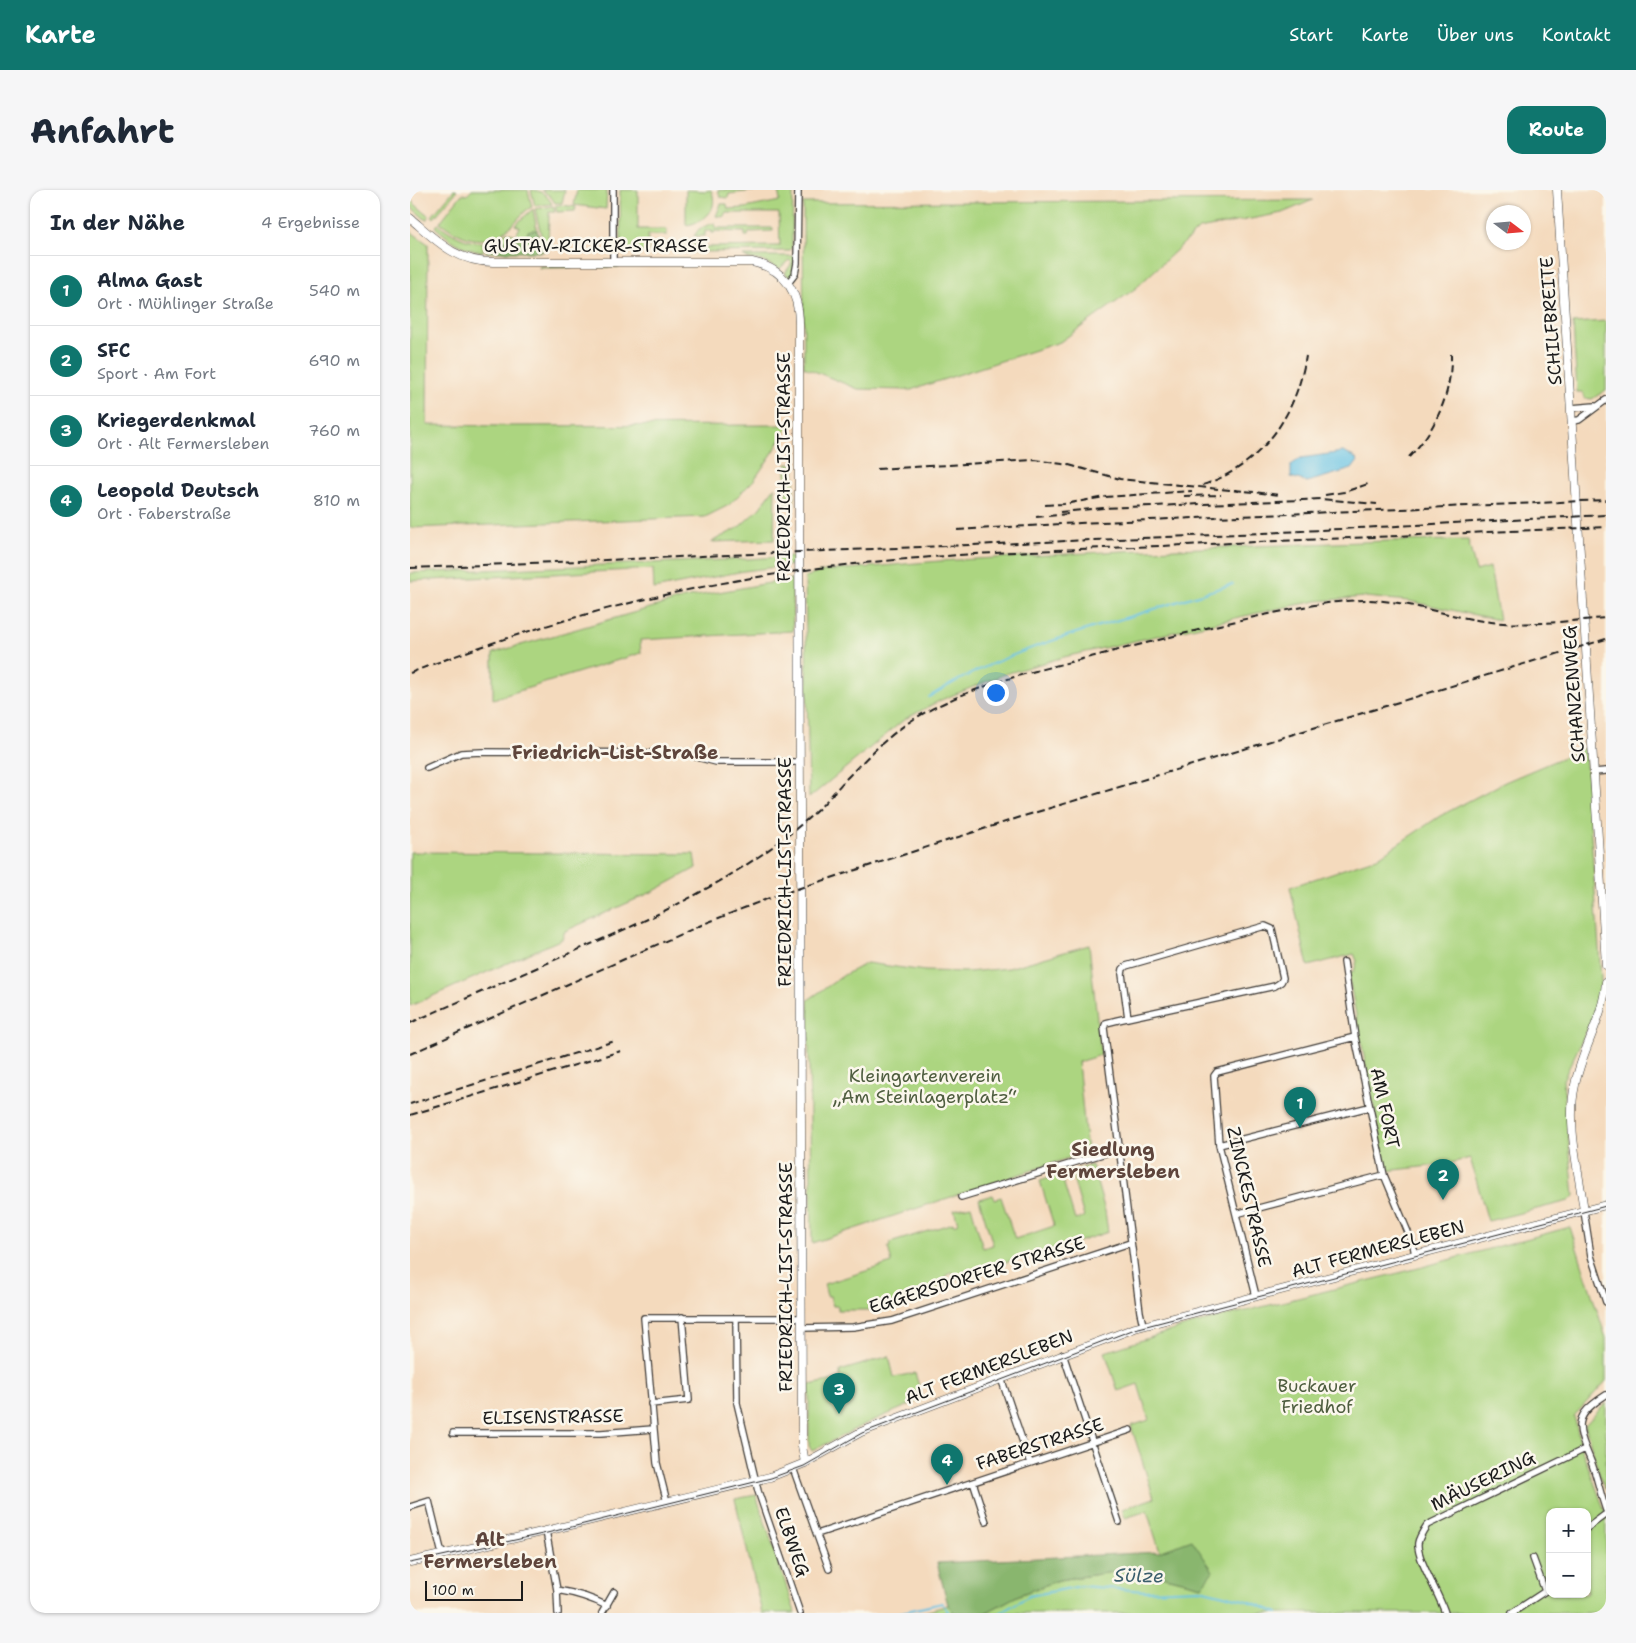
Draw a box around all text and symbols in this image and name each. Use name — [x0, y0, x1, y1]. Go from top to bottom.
text: Karte — [25, 19, 96, 51]
text: Start — [1289, 23, 1333, 47]
text: Karte — [1361, 23, 1409, 47]
text: Über uns — [1437, 23, 1514, 47]
text: Kontakt — [1542, 23, 1611, 47]
button: Route — [1507, 106, 1606, 154]
text: Anfahrt — [30, 107, 174, 154]
north arrow — [1486, 205, 1531, 250]
text: In der Nähe — [50, 209, 185, 237]
text: 4 Ergebnisse — [261, 212, 360, 233]
street label: GUSTAV-RICKER-STRASSE — [484, 234, 708, 258]
street label: SCHILFBREITE — [1535, 256, 1567, 386]
text: Alma Gast — [97, 268, 202, 293]
text: 1 — [62, 280, 70, 301]
text: 540 m — [309, 280, 360, 301]
text: Ort · Mühlinger Straße — [97, 293, 274, 314]
text: SFC — [97, 338, 130, 363]
text: 2 — [60, 350, 72, 371]
text: 690 m — [309, 350, 360, 371]
street label: FRIEDRICH-LIST-STRASSE — [772, 352, 796, 582]
text: Sport · Am Fort — [97, 363, 216, 384]
text: Kriegerdenkmal — [97, 408, 256, 433]
text: 3 — [60, 420, 72, 441]
text: 760 m — [308, 420, 360, 441]
text: Ort · Alt Fermersleben — [97, 433, 269, 454]
text: Leopold Deutsch — [97, 478, 259, 503]
text: 4 — [60, 490, 72, 511]
text: 810 m — [313, 490, 360, 511]
text: Ort · Faberstraße — [97, 503, 231, 524]
street label: SCHANZENWEG — [1557, 624, 1591, 763]
your location — [983, 680, 1009, 706]
district label: Friedrich-List-Straße — [512, 740, 718, 765]
street label: FRIEDRICH-LIST-STRASSE — [773, 757, 797, 987]
park label: Kleingartenverein „Am Steinlagerplatz“ — [832, 1064, 1017, 1109]
street label: AM FORT — [1365, 1065, 1405, 1151]
pin: 1 — [1284, 1087, 1316, 1128]
street label: ZINCKESTRASSE — [1221, 1124, 1277, 1270]
district label: Siedlung Fermersleben — [1046, 1137, 1180, 1184]
pin: 2 — [1427, 1159, 1459, 1200]
street label: FRIEDRICH-LIST-STRASSE — [774, 1162, 798, 1392]
street label: ALT FERMERSLEBEN — [1289, 1214, 1467, 1284]
street label: EGGERSDORFER STRASSE — [866, 1231, 1088, 1319]
street label: ALT FERMERSLEBEN — [902, 1324, 1076, 1410]
pin: 3 — [823, 1373, 855, 1414]
park label: Buckauer Friedhof — [1278, 1374, 1356, 1419]
street label: ELISENSTRASSE — [482, 1404, 624, 1430]
street label: FABERSTRASSE — [973, 1412, 1107, 1476]
pin: 4 — [931, 1444, 963, 1485]
street label: MÄUSERING — [1427, 1445, 1539, 1517]
street label: ELBWEG — [769, 1504, 815, 1581]
map controls — [1546, 1508, 1591, 1598]
button: + — [1546, 1508, 1591, 1553]
district label: Alt Fermersleben — [423, 1527, 557, 1574]
button: − — [1546, 1553, 1591, 1598]
water label: Sülze — [1114, 1563, 1164, 1588]
scale bar — [425, 1578, 522, 1601]
text: 100 m — [432, 1581, 474, 1599]

